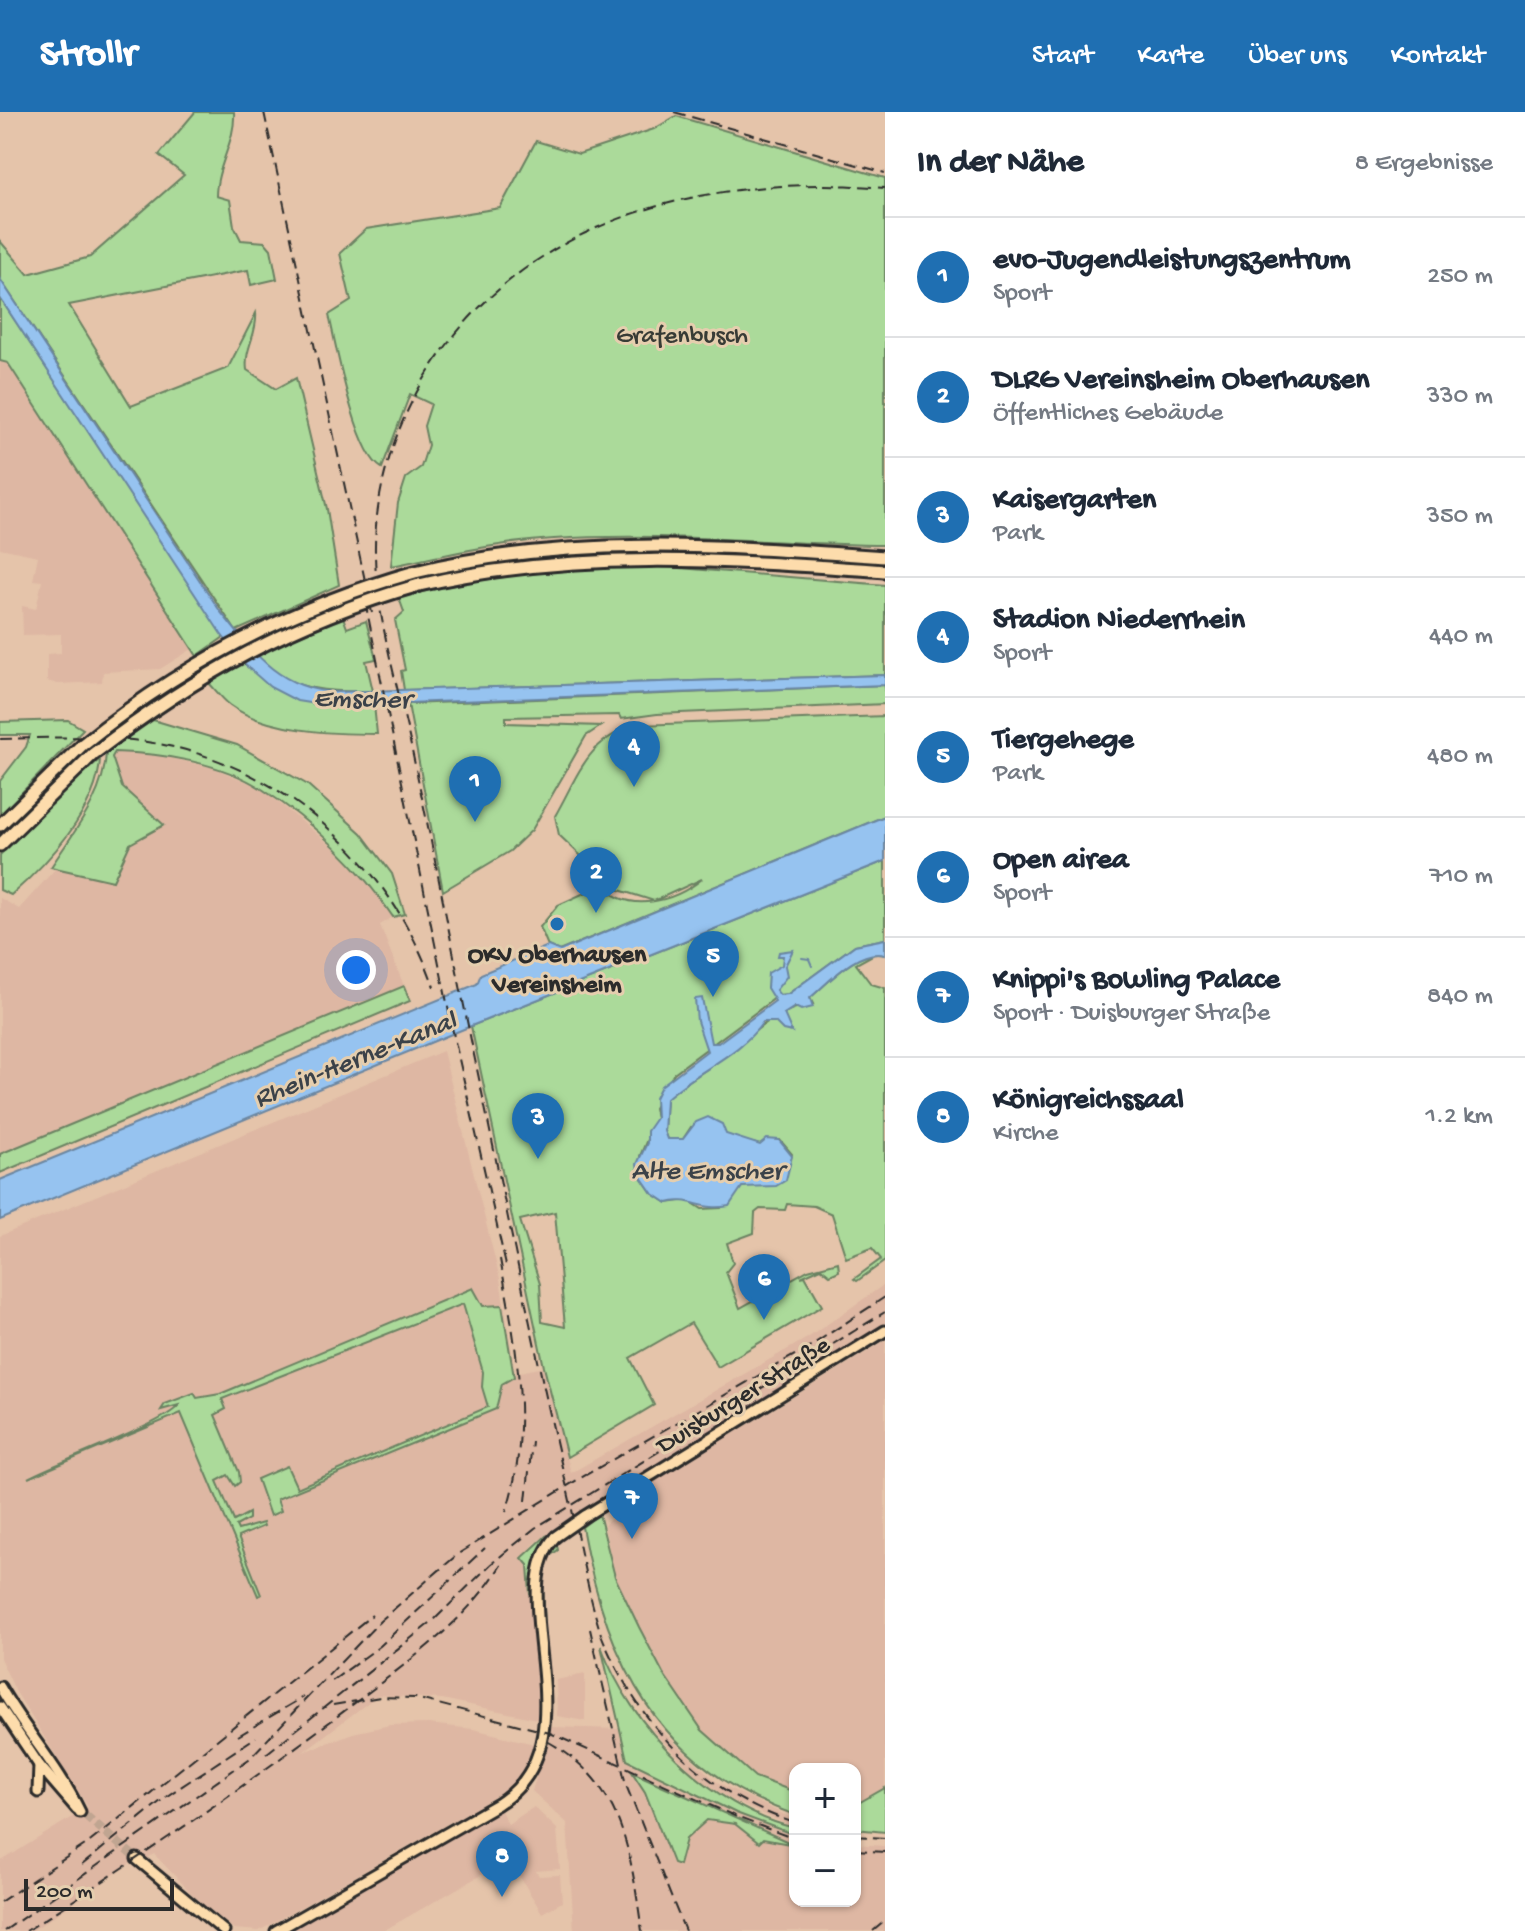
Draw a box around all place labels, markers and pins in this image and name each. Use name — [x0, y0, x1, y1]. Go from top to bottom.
pin: 4 — [608, 721, 660, 787]
pin: 1 — [449, 756, 501, 822]
pin: 2 — [570, 847, 622, 913]
marker: OKV Oberhausen Vereinsheim — [548, 915, 566, 933]
pin: 5 — [687, 931, 739, 997]
place label: OKV Oberhausen Vereinsheim — [468, 941, 647, 1002]
pin: 3 — [512, 1093, 564, 1159]
pin: 6 — [738, 1254, 790, 1320]
pin: 7 — [606, 1473, 658, 1539]
pin: 8 — [476, 1831, 528, 1897]

